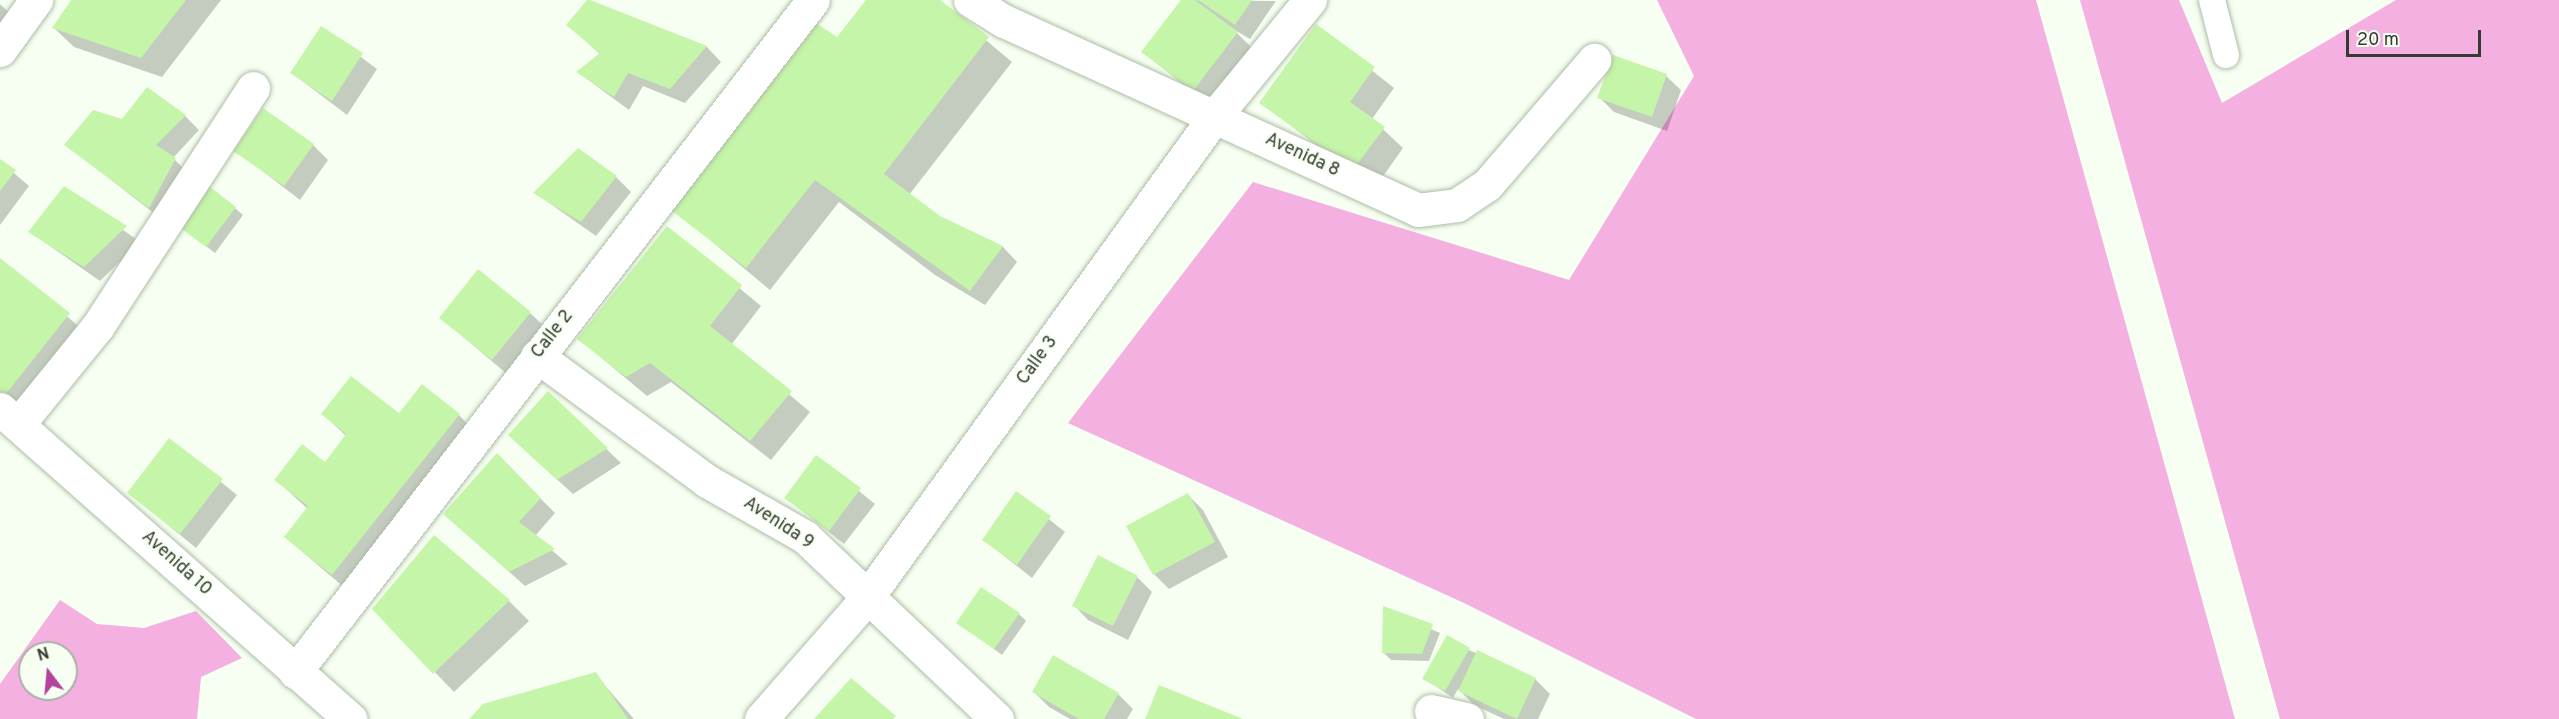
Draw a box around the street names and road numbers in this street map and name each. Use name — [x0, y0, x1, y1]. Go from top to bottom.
street label: Avenida 8 — [1261, 129, 1343, 183]
street label: Calle 2 — [527, 306, 579, 364]
street label: Calle 3 — [1013, 332, 1063, 390]
street label: Avenida 9 — [739, 493, 817, 555]
street label: Avenida 10 — [136, 527, 216, 601]

